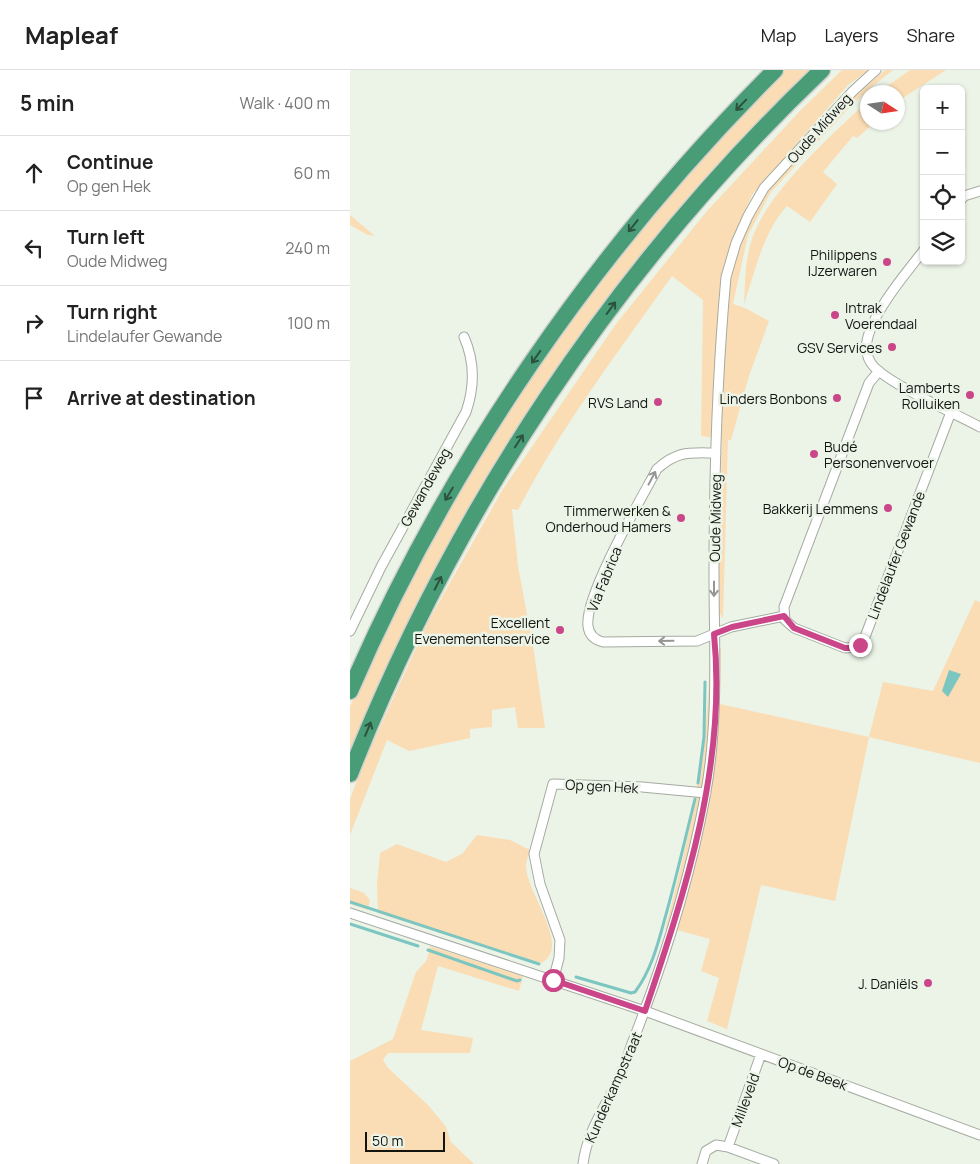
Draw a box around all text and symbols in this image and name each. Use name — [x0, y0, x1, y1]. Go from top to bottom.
text: Mapleaf — [25, 18, 118, 51]
text: Map — [761, 23, 796, 47]
text: Layers — [824, 23, 878, 47]
text: Share — [906, 23, 955, 47]
north arrow — [860, 85, 905, 130]
map controls — [920, 85, 965, 265]
button: + — [920, 85, 965, 130]
text: 5 min — [20, 89, 74, 117]
street label: Oude Midweg — [782, 89, 856, 167]
text: Walk · 400 m — [239, 92, 330, 114]
one-way arrow — [735, 98, 747, 111]
button: − — [920, 130, 965, 175]
text: Continue — [67, 149, 153, 175]
icon: ahead — [20, 159, 48, 187]
text: 60 m — [294, 162, 330, 184]
text: Op gen Hek — [67, 175, 151, 197]
button: locate — [920, 175, 965, 220]
one-way arrow — [627, 220, 639, 233]
button: layers — [920, 220, 965, 265]
text: Turn left — [67, 224, 145, 250]
icon: left — [20, 234, 48, 262]
text: 240 m — [285, 237, 330, 259]
place label: Philippens IJzerwaren — [808, 245, 877, 280]
text: Oude Midweg — [67, 250, 168, 272]
marker: Philippens IJzerwaren — [881, 256, 893, 268]
place label: Intrak Voerendaal — [845, 298, 917, 333]
text: Turn right — [67, 299, 157, 325]
one-way arrow — [606, 302, 617, 315]
icon: right — [20, 309, 48, 337]
marker: Intrak Voerendaal — [829, 309, 841, 321]
text: 100 m — [287, 312, 330, 334]
text: Lindelaufer Gewande — [67, 325, 222, 347]
place label: GSV Services — [797, 338, 882, 357]
marker: GSV Services — [886, 341, 898, 353]
one-way arrow — [531, 349, 541, 363]
place label: Lamberts Rolluiken — [899, 378, 960, 413]
icon: arrive — [20, 384, 48, 412]
text: Arrive at destination — [67, 385, 256, 411]
place label: Linders Bonbons — [720, 389, 827, 408]
marker: Lamberts Rolluiken — [964, 389, 976, 401]
marker: Linders Bonbons — [831, 392, 843, 404]
place label: RVS Land — [588, 393, 648, 412]
marker: RVS Land — [652, 396, 664, 408]
one-way arrow — [514, 435, 524, 449]
place label: Budé Personenvervoer — [824, 437, 934, 472]
street label: Gewandeweg — [396, 444, 454, 530]
marker: Budé Personenvervoer — [808, 448, 820, 460]
one-way arrow — [648, 471, 658, 486]
street label: Oude Midweg — [705, 474, 725, 562]
one-way arrow — [444, 486, 454, 500]
street label: Lindelaufer Gewande — [863, 488, 929, 622]
place label: Bakkerij Lemmens — [763, 499, 878, 518]
place label: Timmerwerken & Onderhoud Hamers — [546, 501, 671, 536]
marker: Bakkerij Lemmens — [882, 502, 894, 514]
marker: Timmerwerken & Onderhoud Hamers — [675, 512, 687, 524]
street label: Via Fabrica — [582, 544, 626, 614]
one-way arrow — [433, 575, 443, 590]
one-way arrow — [709, 580, 719, 597]
place label: Excellent Evenementenservice — [415, 613, 550, 648]
marker: Excellent Evenementenservice — [554, 624, 566, 636]
route end — [849, 634, 872, 657]
one-way arrow — [659, 636, 675, 646]
one-way arrow — [364, 722, 374, 737]
street label: Op gen Hek — [565, 775, 640, 797]
route start — [542, 969, 565, 992]
place label: J. Daniëls — [858, 974, 918, 993]
marker: J. Daniëls — [922, 977, 934, 989]
street label: Kunderkampstraat — [580, 1028, 646, 1146]
street label: Op de Beek — [776, 1052, 851, 1095]
street label: Milleveld — [726, 1070, 764, 1130]
scale bar — [365, 1129, 445, 1152]
text: 50 m — [372, 1131, 403, 1150]

